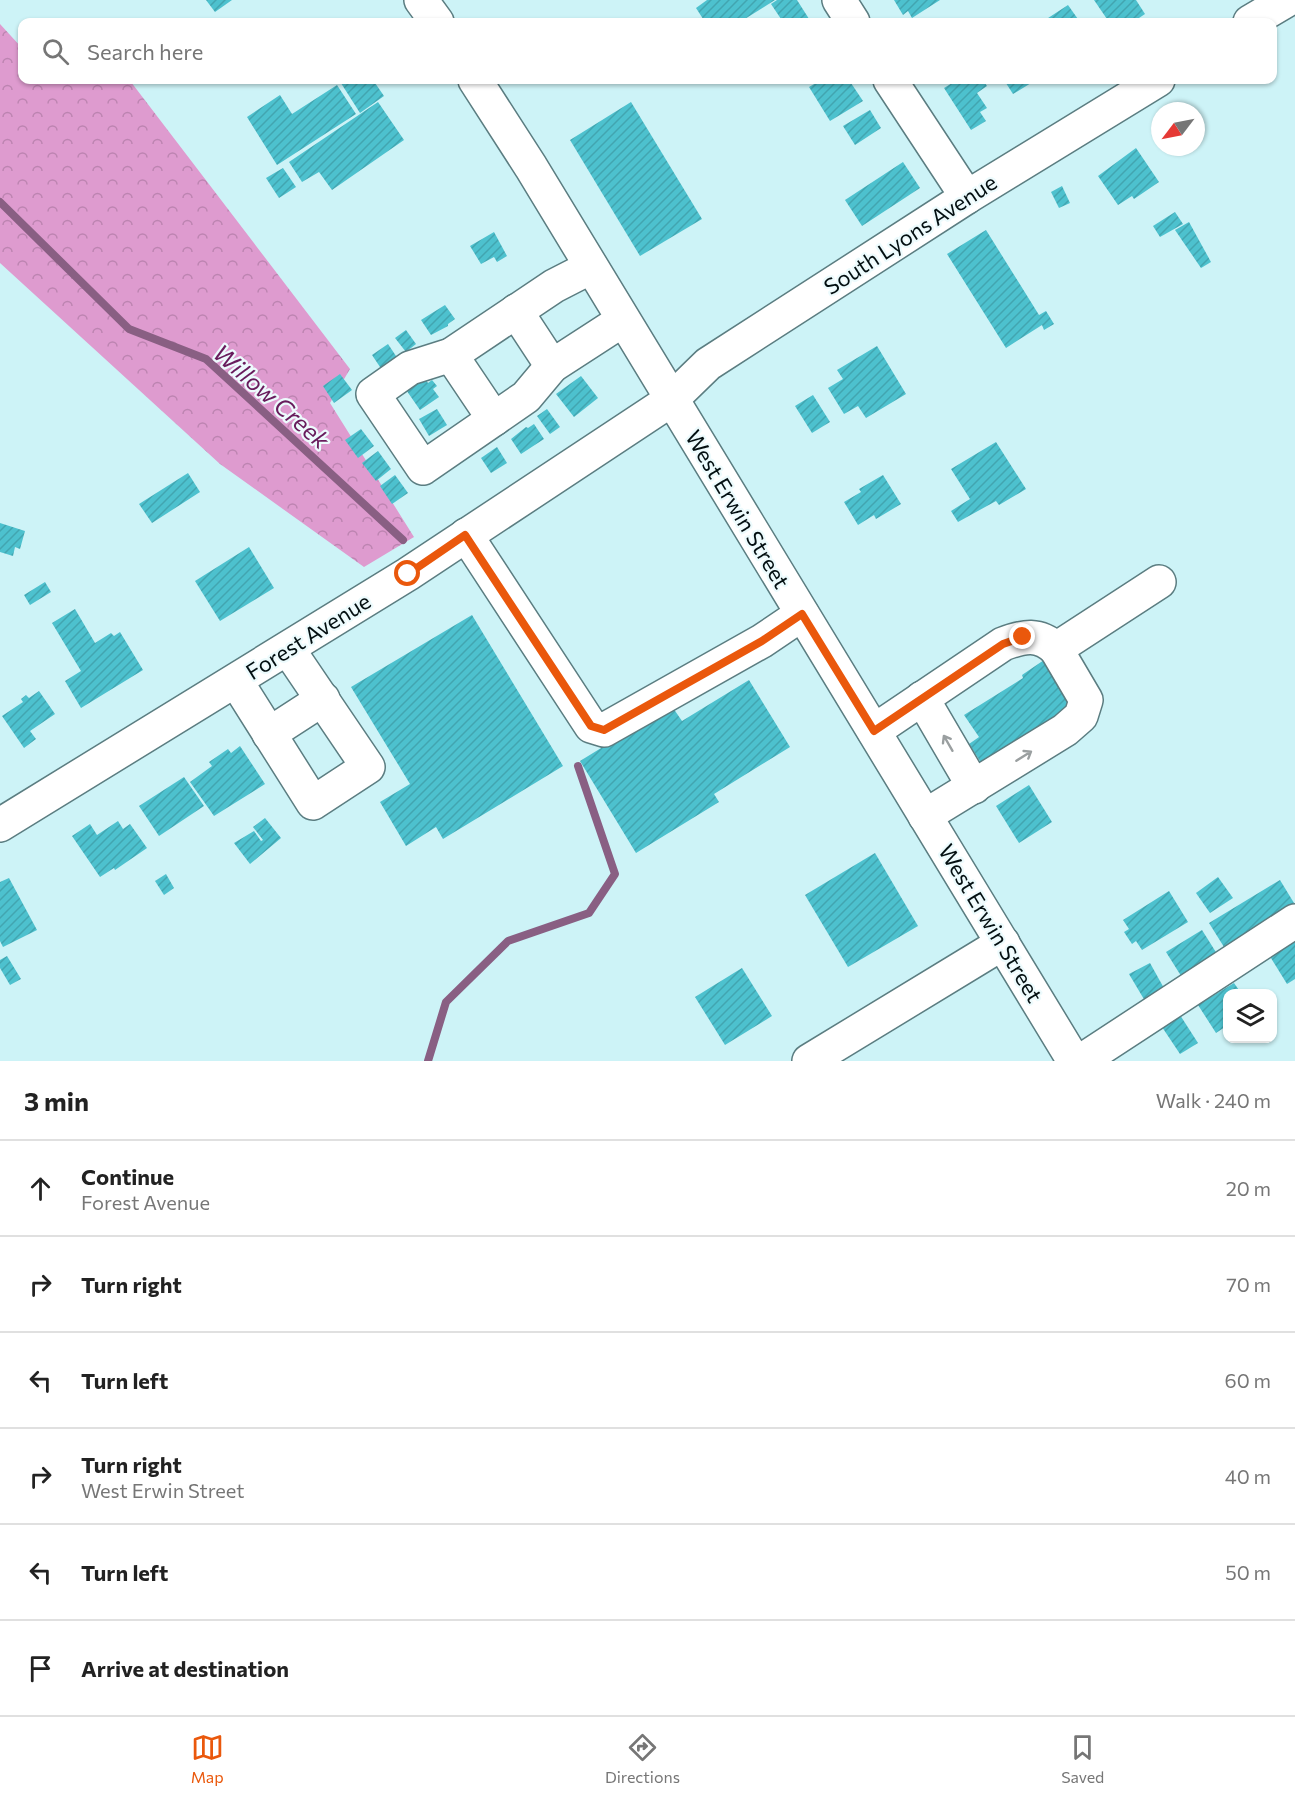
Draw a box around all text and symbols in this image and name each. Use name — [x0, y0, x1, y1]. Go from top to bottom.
search box — [18, 18, 1277, 84]
icon: search — [39, 35, 72, 68]
text: Search here — [87, 38, 203, 65]
north arrow — [1151, 102, 1205, 156]
street label: South Lyons Avenue — [819, 168, 1001, 300]
water label: Willow Creek — [208, 338, 337, 455]
street label: West Erwin Street — [680, 425, 796, 593]
route start — [394, 560, 420, 586]
street label: Forest Avenue — [241, 587, 375, 685]
route end — [1009, 623, 1035, 649]
one-way arrow — [942, 734, 953, 752]
one-way arrow — [1015, 750, 1032, 762]
street label: West Erwin Street — [933, 839, 1049, 1007]
map controls — [1223, 989, 1277, 1043]
button: layers — [1223, 989, 1277, 1043]
text: 3 min — [24, 1085, 89, 1116]
text: Walk · 240 m — [1156, 1088, 1271, 1112]
text: Continue — [81, 1163, 174, 1190]
icon: ahead — [24, 1172, 57, 1205]
text: 20 m — [1226, 1176, 1271, 1200]
text: Forest Avenue — [81, 1190, 210, 1214]
icon: right — [24, 1268, 57, 1301]
text: Turn right — [81, 1271, 182, 1298]
text: 70 m — [1226, 1272, 1271, 1296]
icon: left — [24, 1364, 57, 1397]
text: Turn left — [81, 1367, 168, 1394]
text: 60 m — [1225, 1368, 1271, 1392]
text: Turn right — [81, 1451, 182, 1478]
icon: right — [24, 1460, 57, 1493]
text: 40 m — [1225, 1464, 1271, 1488]
text: West Erwin Street — [81, 1478, 244, 1502]
icon: left — [24, 1556, 57, 1589]
text: Turn left — [81, 1559, 168, 1586]
text: 50 m — [1225, 1560, 1271, 1584]
icon: arrive — [24, 1652, 57, 1685]
text: Arrive at destination — [81, 1655, 289, 1682]
tab: Map — [191, 1731, 224, 1786]
tab: Directions — [605, 1731, 680, 1786]
tab: Saved — [1061, 1731, 1104, 1786]

